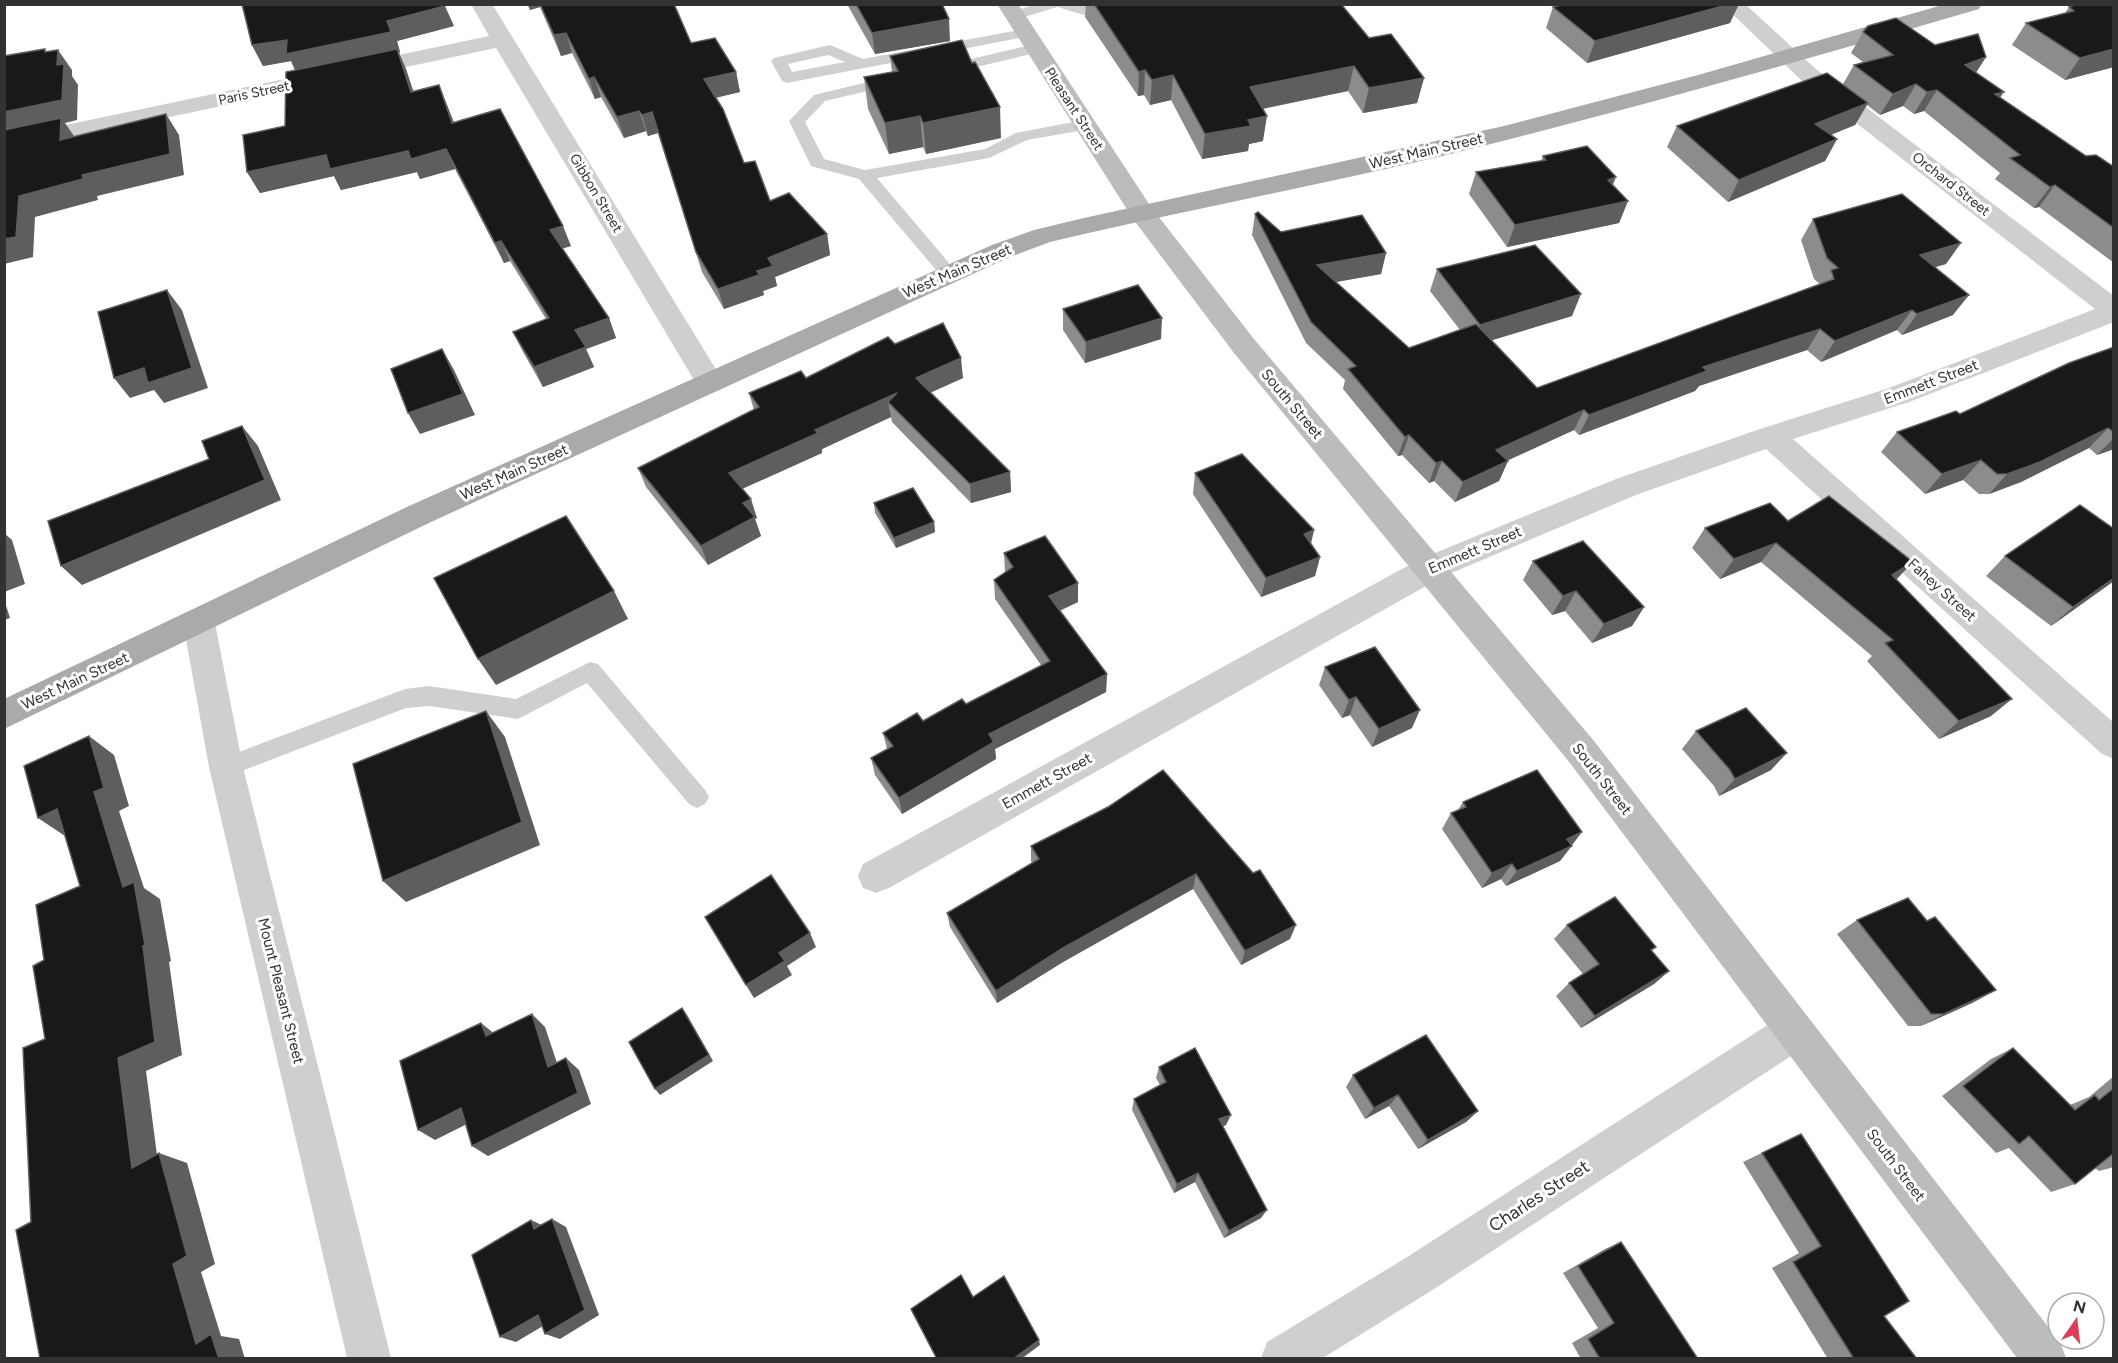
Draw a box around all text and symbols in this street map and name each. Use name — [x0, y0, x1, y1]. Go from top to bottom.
street label: Pleasant Street — [1041, 64, 1107, 154]
street label: Paris Street — [217, 77, 291, 109]
street label: West Main Street — [1367, 129, 1485, 173]
street label: Orchard Street — [1909, 148, 1993, 220]
street label: Gibbon Street — [566, 151, 626, 235]
street label: West Main Street — [900, 240, 1014, 302]
street label: Emmett Street — [1881, 356, 1981, 408]
street label: South Street — [1257, 365, 1327, 443]
street label: West Main Street — [457, 440, 571, 504]
street label: Emmett Street — [1426, 522, 1525, 578]
street label: Fahey Street — [1904, 555, 1980, 626]
street label: West Main Street — [19, 648, 132, 714]
street label: South Street — [1568, 740, 1636, 819]
street label: Emmett Street — [999, 749, 1095, 813]
street label: Mount Pleasant Street — [254, 916, 308, 1066]
street label: South Street — [1863, 1125, 1929, 1205]
street label: Charles Street — [1485, 1155, 1594, 1237]
north arrow — [2046, 1291, 2106, 1351]
text: N — [2071, 1296, 2088, 1318]

